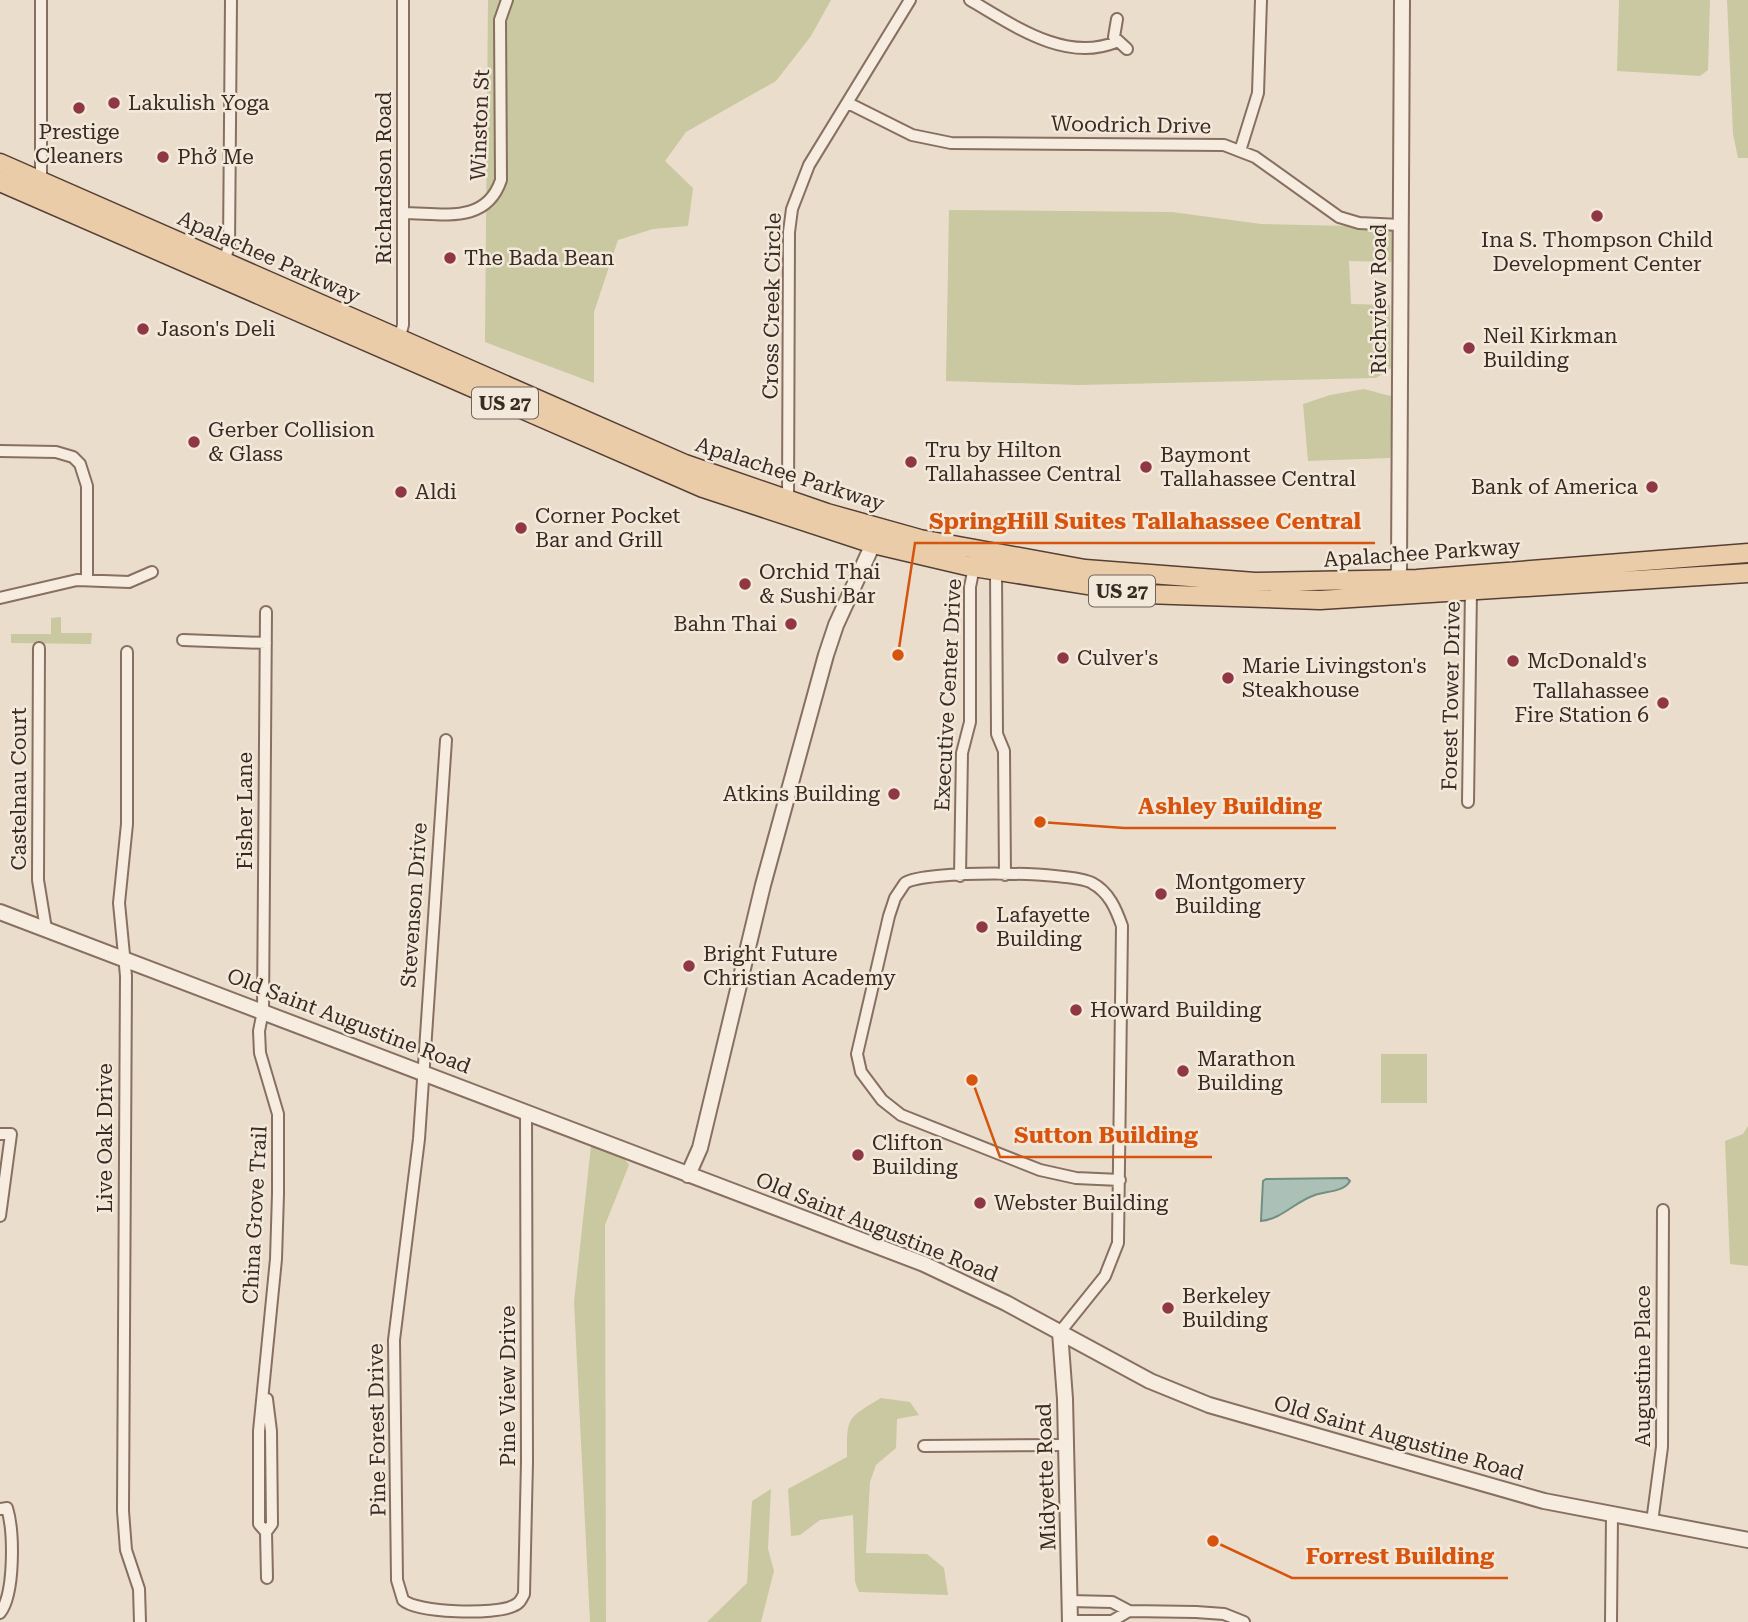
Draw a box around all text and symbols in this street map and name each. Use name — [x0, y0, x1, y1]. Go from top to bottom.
street label: Winston St — [466, 69, 494, 181]
place label: Lakulish Yoga — [128, 91, 270, 115]
street label: Richardson Road — [372, 91, 396, 265]
marker: Lakulish Yoga — [106, 95, 122, 111]
marker: Prestige Cleaners — [71, 100, 87, 116]
street label: Woodrich Drive — [1051, 112, 1211, 138]
place label: Prestige Cleaners — [35, 120, 123, 168]
place label: Phở Me — [177, 145, 254, 169]
marker: Phở Me — [155, 149, 171, 165]
street label: Apalachee Parkway — [174, 206, 365, 308]
marker: Ina S. Thompson Child Development Center — [1589, 208, 1605, 224]
street label: Cross Creek Circle — [758, 212, 786, 400]
street label: Richview Road — [1367, 223, 1391, 374]
place label: Ina S. Thompson Child Development Center — [1481, 228, 1713, 276]
place label: The Bada Bean — [464, 246, 615, 270]
marker: The Bada Bean — [442, 250, 458, 266]
place label: Jason's Deli — [157, 317, 276, 341]
marker: Jason's Deli — [135, 321, 151, 337]
place label: Neil Kirkman Building — [1483, 324, 1618, 372]
marker: Neil Kirkman Building — [1461, 340, 1477, 356]
road number: US 27 — [472, 388, 538, 418]
place label: Gerber Collision & Glass — [208, 418, 375, 466]
street label: Apalachee Parkway — [692, 432, 888, 516]
marker: Gerber Collision & Glass — [186, 434, 202, 450]
place label: Tru by Hilton Tallahassee Central — [925, 438, 1121, 486]
place label: Baymont Tallahassee Central — [1160, 443, 1356, 491]
marker: Tru by Hilton Tallahassee Central — [903, 454, 919, 470]
marker: Baymont Tallahassee Central — [1138, 459, 1154, 475]
place label: Bank of America — [1471, 475, 1639, 499]
marker: Bank of America — [1644, 479, 1660, 495]
place label: Aldi — [415, 480, 457, 504]
marker: Aldi — [393, 484, 409, 500]
callout: SpringHill Suites Tallahassee Central — [915, 499, 1375, 543]
place label: Corner Pocket Bar and Grill — [535, 504, 681, 552]
text: SpringHill Suites Tallahassee Central — [929, 508, 1362, 535]
marker: Corner Pocket Bar and Grill — [513, 520, 529, 536]
street label: Apalachee Parkway — [1323, 534, 1522, 572]
place label: Orchid Thai & Sushi Bar — [759, 560, 881, 608]
marker: Orchid Thai & Sushi Bar — [737, 576, 753, 592]
road number: US 27 — [1089, 576, 1155, 606]
street label: Executive Center Drive — [930, 578, 966, 812]
street label: Forest Tower Drive — [1437, 601, 1465, 791]
place label: Bahn Thai — [674, 612, 777, 636]
marker: Bahn Thai — [783, 616, 799, 632]
place label: Culver's — [1077, 646, 1158, 670]
place label: McDonald's — [1527, 649, 1647, 673]
marker: Culver's — [1055, 650, 1071, 666]
marker: McDonald's — [1505, 653, 1521, 669]
place label: Marie Livingston's Steakhouse — [1242, 654, 1427, 702]
marker: Marie Livingston's Steakhouse — [1220, 670, 1236, 686]
place label: Tallahassee Fire Station 6 — [1515, 679, 1649, 727]
marker: Tallahassee Fire Station 6 — [1655, 695, 1671, 711]
street label: Castelnau Court — [7, 707, 31, 871]
street label: Fisher Lane — [233, 752, 257, 870]
place label: Atkins Building — [723, 782, 880, 806]
callout: Ashley Building — [1124, 784, 1336, 828]
marker: Atkins Building — [886, 786, 902, 802]
text: Ashley Building — [1138, 793, 1323, 820]
street label: Stevenson Drive — [396, 822, 432, 988]
place label: Montgomery Building — [1175, 870, 1306, 918]
marker: Montgomery Building — [1153, 886, 1169, 902]
place label: Lafayette Building — [996, 903, 1090, 951]
marker: Lafayette Building — [974, 919, 990, 935]
place label: Bright Future Christian Academy — [703, 942, 896, 990]
marker: Bright Future Christian Academy — [681, 958, 697, 974]
street label: Old Saint Augustine Road — [224, 963, 475, 1079]
place label: Howard Building — [1090, 998, 1261, 1022]
marker: Howard Building — [1068, 1002, 1084, 1018]
place label: Marathon Building — [1197, 1047, 1296, 1095]
street label: Live Oak Drive — [93, 1063, 117, 1213]
marker: Marathon Building — [1175, 1063, 1191, 1079]
callout: Sutton Building — [1000, 1113, 1212, 1157]
text: Sutton Building — [1014, 1122, 1199, 1149]
street label: China Grove Trail — [238, 1125, 272, 1305]
place label: Clifton Building — [872, 1131, 958, 1179]
marker: Clifton Building — [850, 1147, 866, 1163]
street label: Old Saint Augustine Road — [752, 1167, 1002, 1287]
place label: Webster Building — [994, 1191, 1168, 1215]
marker: Webster Building — [972, 1195, 988, 1211]
place label: Berkeley Building — [1182, 1284, 1271, 1332]
street label: Augustine Place — [1631, 1285, 1655, 1447]
marker: Berkeley Building — [1160, 1300, 1176, 1316]
street label: Pine View Drive — [496, 1306, 520, 1466]
street label: Pine Forest Drive — [363, 1343, 391, 1517]
street label: Old Saint Augustine Road — [1271, 1391, 1527, 1485]
street label: Midyette Road — [1031, 1402, 1061, 1551]
callout: Forrest Building — [1292, 1534, 1508, 1578]
text: Forrest Building — [1306, 1543, 1495, 1570]

